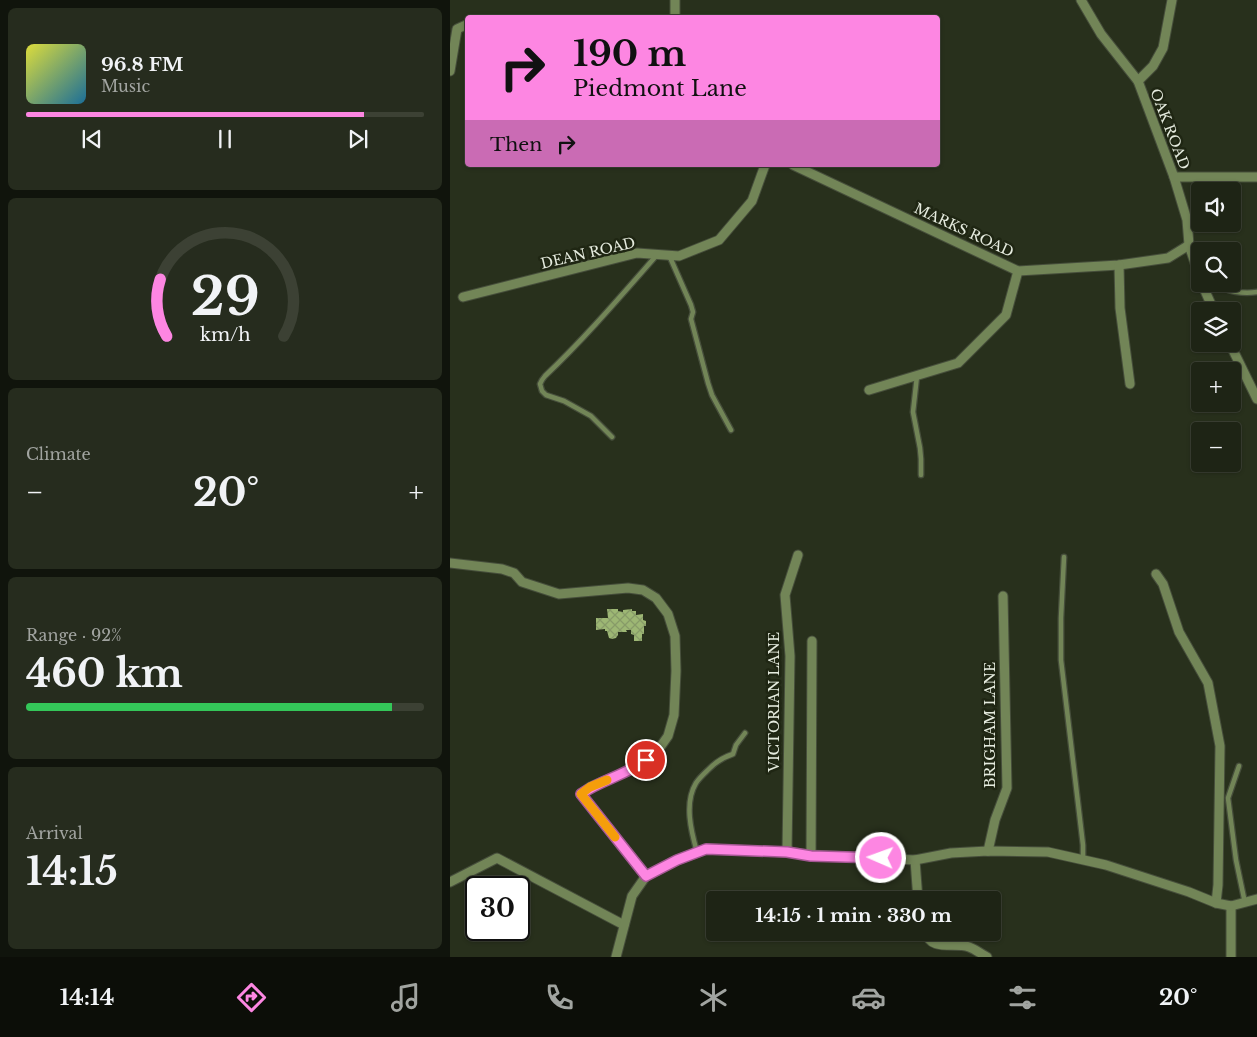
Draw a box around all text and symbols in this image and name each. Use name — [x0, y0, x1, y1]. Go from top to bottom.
text: 190 m — [573, 32, 686, 75]
icon: right — [490, 35, 555, 100]
text: 96.8 FM — [101, 53, 184, 76]
text: Piedmont Lane — [573, 75, 747, 102]
text: Music — [101, 76, 150, 96]
street label: OAK ROAD — [1146, 86, 1194, 172]
icon: previous — [78, 125, 106, 153]
icon: pause — [211, 125, 239, 153]
icon: next — [344, 125, 372, 153]
icon: right — [552, 130, 580, 158]
text: Then — [490, 133, 542, 156]
map controls — [1191, 182, 1241, 472]
button: sound — [1191, 182, 1241, 232]
street label: MARKS ROAD — [911, 199, 1017, 261]
street label: DEAN ROAD — [539, 233, 637, 273]
button: search — [1191, 242, 1241, 292]
text: 29 — [191, 265, 259, 329]
button: layers — [1191, 302, 1241, 352]
text: km/h — [200, 324, 250, 346]
button: + — [1191, 362, 1241, 412]
button: − — [1191, 422, 1241, 472]
text: Climate — [26, 444, 91, 464]
text: 20° — [193, 469, 259, 516]
text: − — [26, 475, 44, 510]
text: + — [409, 475, 424, 510]
text: Range · 92% — [26, 625, 122, 645]
street label: VICTORIAN LANE — [765, 632, 783, 773]
text: 460 km — [26, 650, 183, 697]
street label: BRIGHAM LANE — [981, 662, 999, 788]
pin — [625, 739, 667, 781]
icon: arrive — [632, 746, 660, 774]
text: Arrival — [26, 823, 83, 843]
position arrow — [854, 831, 906, 883]
text: 14:15 — [26, 848, 118, 895]
speed limit sign: 30 — [465, 876, 530, 941]
text: 14:15 · 1 min · 330 m — [755, 904, 952, 927]
icon: directions — [234, 980, 269, 1015]
icon: music — [388, 980, 423, 1015]
icon: phone — [542, 980, 577, 1015]
icon: climate — [696, 980, 731, 1015]
icon: car — [851, 980, 886, 1015]
icon: filters — [1005, 980, 1040, 1015]
text: 14:14 — [60, 984, 114, 1011]
text: 20° — [1159, 984, 1197, 1011]

